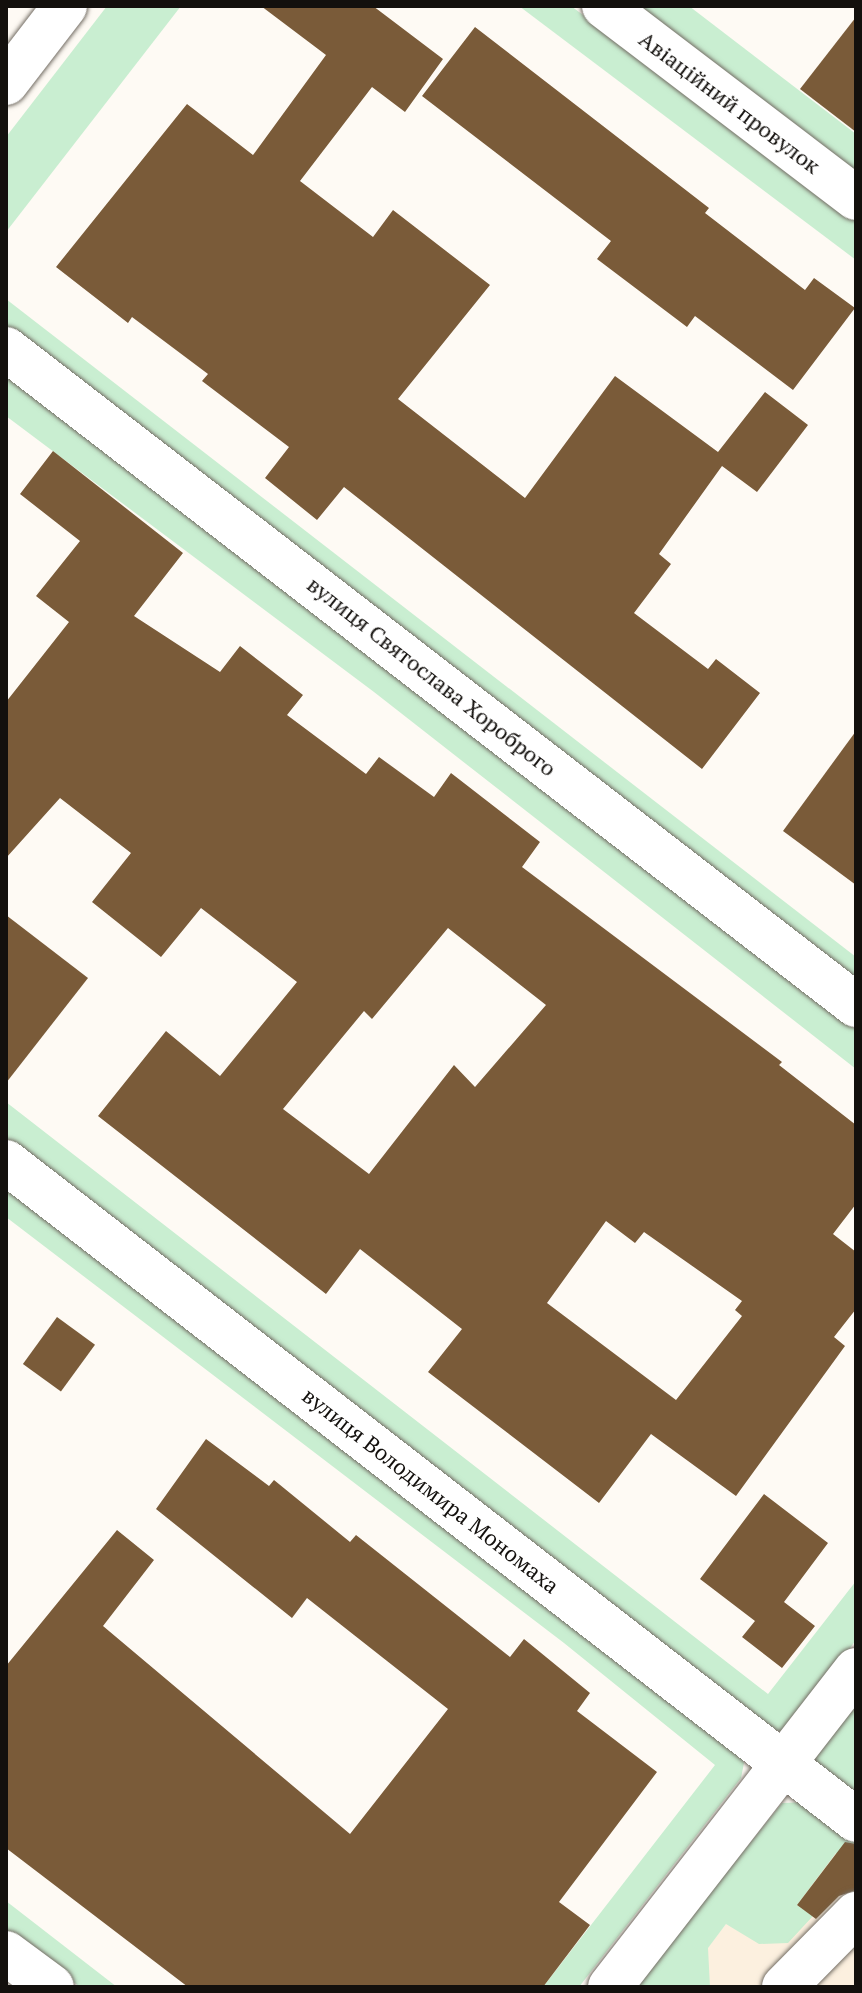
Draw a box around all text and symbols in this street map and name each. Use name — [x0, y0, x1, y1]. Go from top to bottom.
street label: Авіаційний провулок — [634, 25, 826, 179]
street label: вулиця Святослава Хороброго — [302, 571, 562, 781]
street label: вулиця Володимира Мономаха — [298, 1382, 564, 1598]

